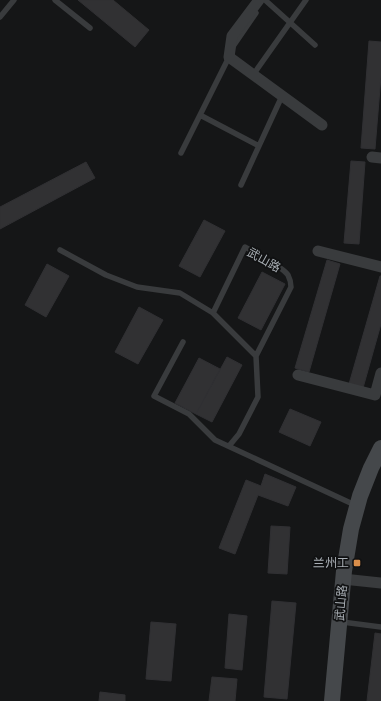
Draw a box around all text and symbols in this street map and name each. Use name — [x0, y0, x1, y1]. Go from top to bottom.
street label: 武山路 — [245, 245, 283, 275]
place label: 兰州工 — [313, 556, 349, 570]
marker: 兰州工 — [352, 558, 362, 568]
street label: 武山路 — [332, 584, 350, 622]

